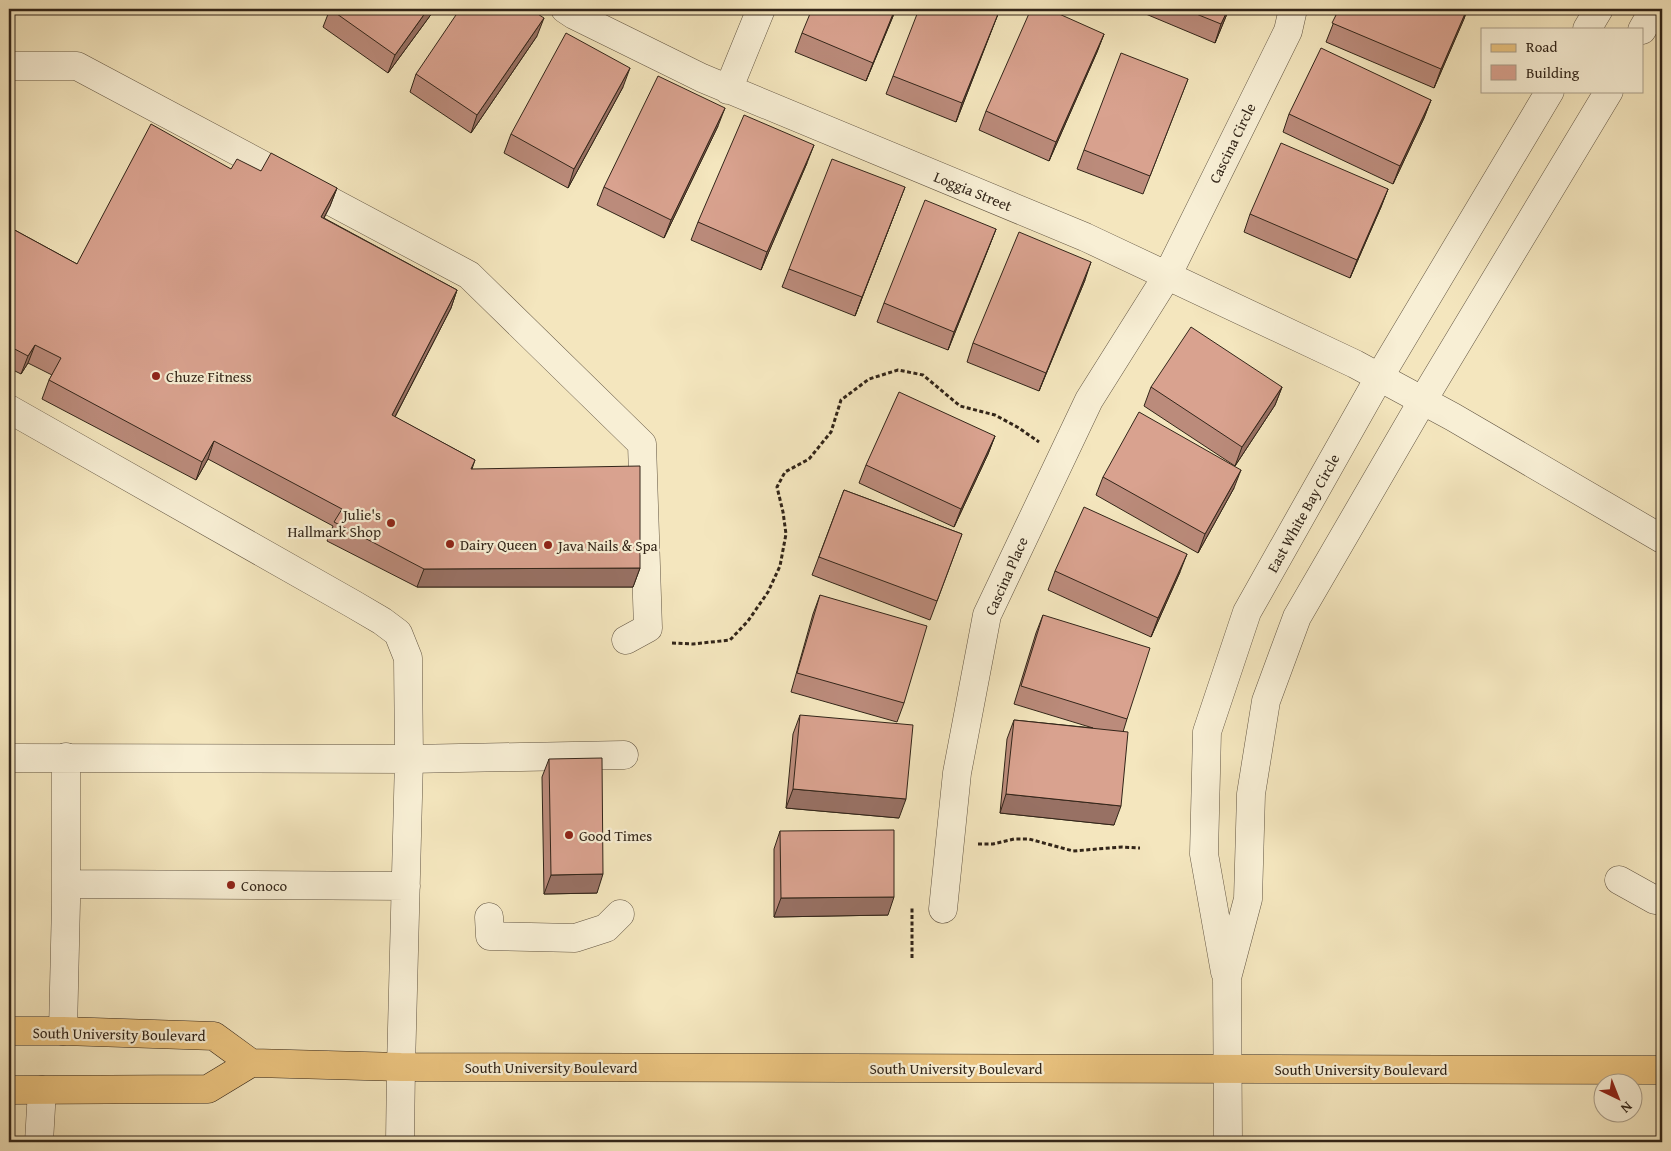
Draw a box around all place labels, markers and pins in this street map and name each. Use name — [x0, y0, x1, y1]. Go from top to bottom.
place label: Chuze Fitness — [166, 366, 252, 387]
marker: Chuze Fitness — [150, 370, 162, 382]
place label: Julie's Hallmark Shop — [288, 504, 381, 542]
marker: Julie's Hallmark Shop — [385, 517, 397, 529]
place label: Dairy Queen — [460, 534, 538, 555]
place label: Java Nails & Spa — [556, 535, 658, 556]
marker: Dairy Queen — [444, 538, 456, 550]
marker: Java Nails & Spa — [542, 539, 554, 551]
place label: Good Times — [579, 825, 652, 846]
marker: Good Times — [563, 829, 575, 841]
place label: Conoco — [241, 875, 288, 896]
marker: Conoco — [225, 879, 237, 891]

